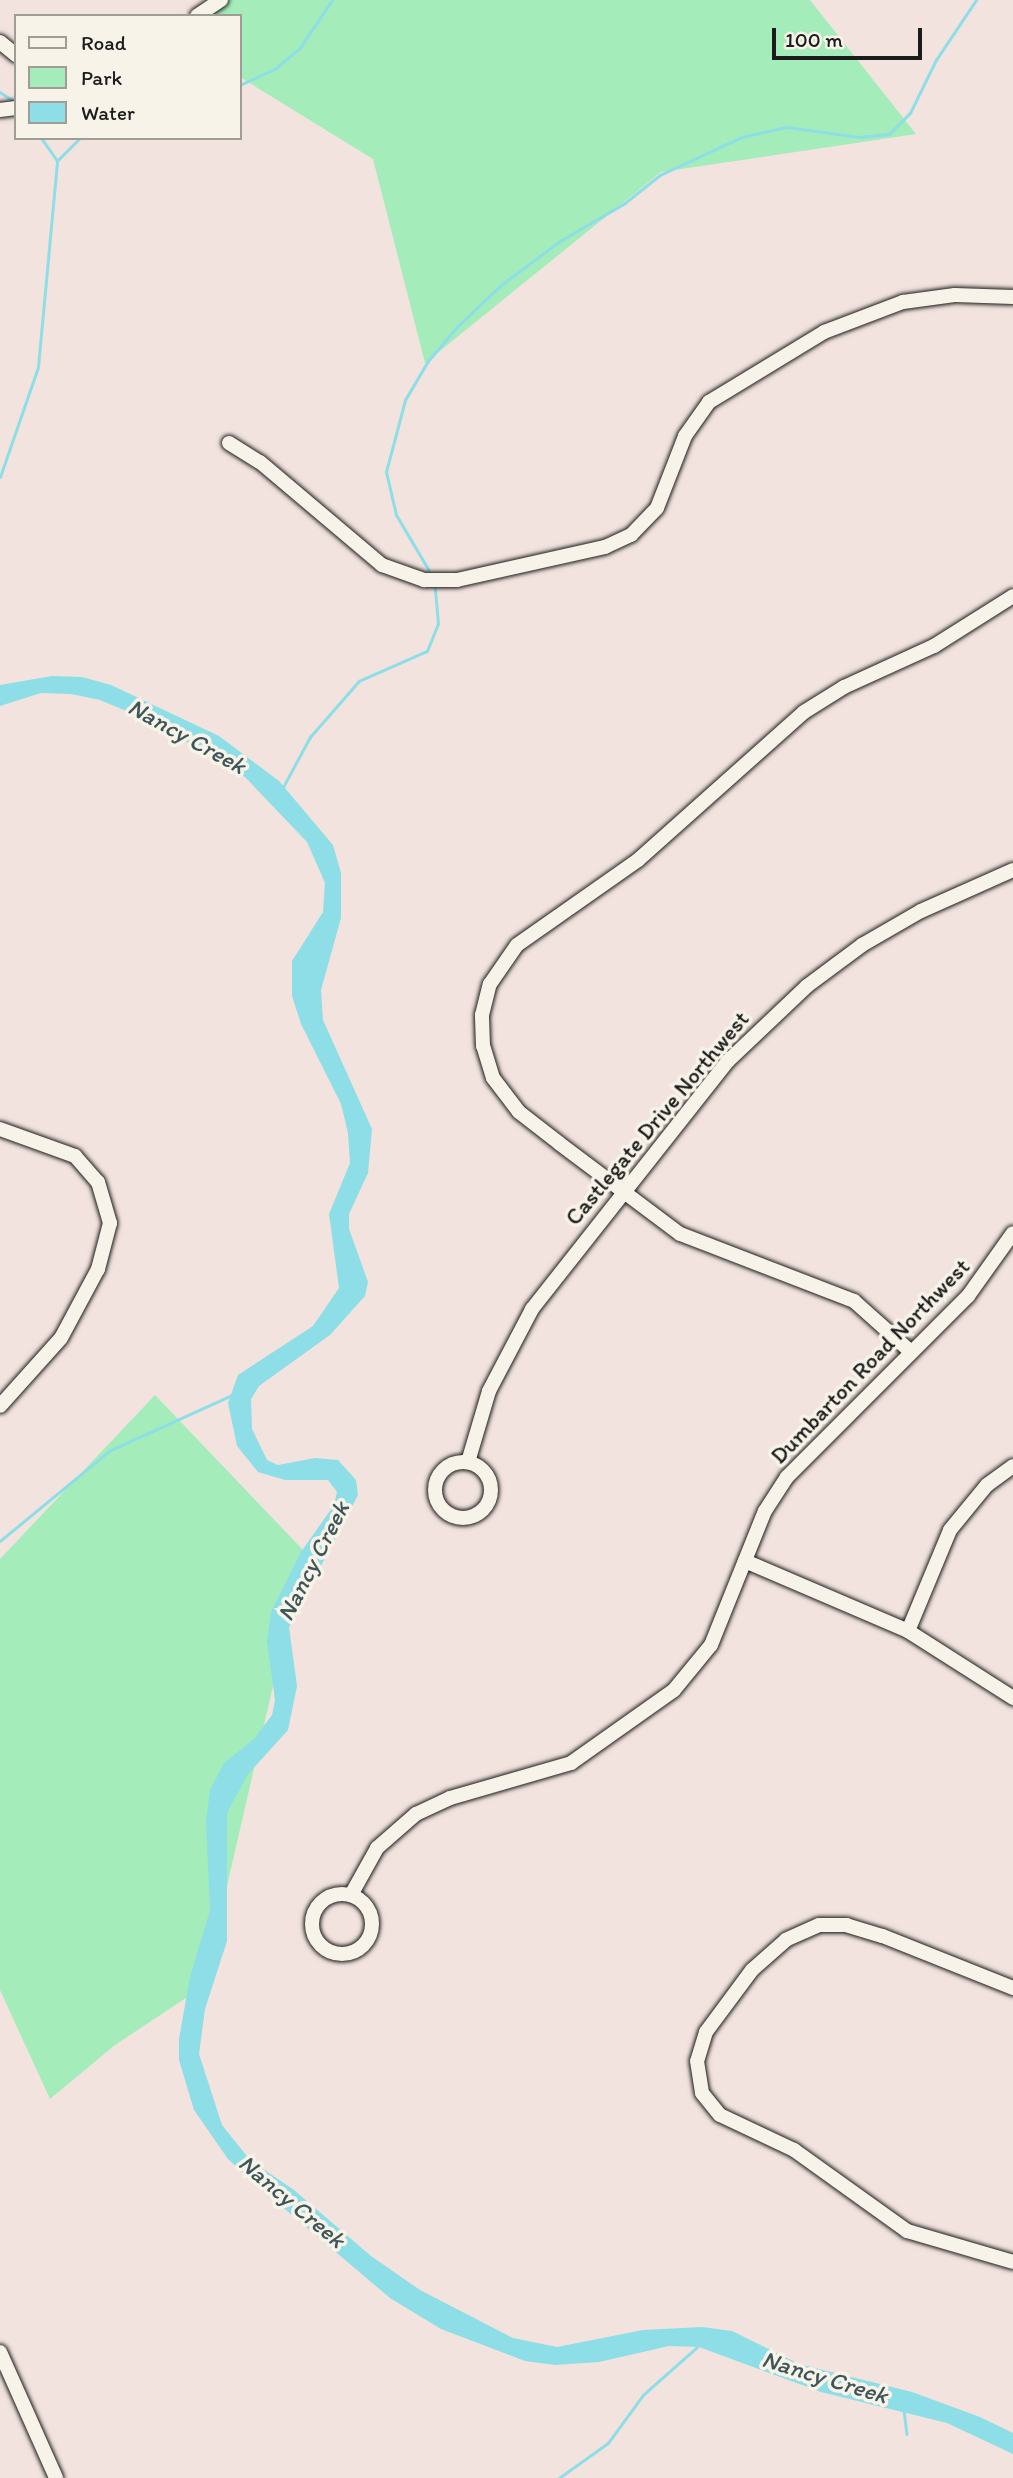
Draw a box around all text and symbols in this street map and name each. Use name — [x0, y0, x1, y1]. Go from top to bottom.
legend — [14, 14, 242, 140]
scale bar — [775, 14, 926, 58]
text: 100 m — [785, 27, 843, 52]
text: Road — [81, 30, 126, 55]
text: Park — [81, 65, 122, 90]
text: Water — [81, 100, 135, 125]
water label: Nancy Creek — [123, 692, 251, 780]
street label: Castlegate Drive Northwest — [559, 1005, 755, 1231]
street label: Dumbarton Road Northwest — [765, 1253, 975, 1469]
water label: Nancy Creek — [271, 1497, 355, 1625]
water label: Nancy Creek — [233, 2148, 351, 2254]
water label: Nancy Creek — [759, 2344, 891, 2410]

